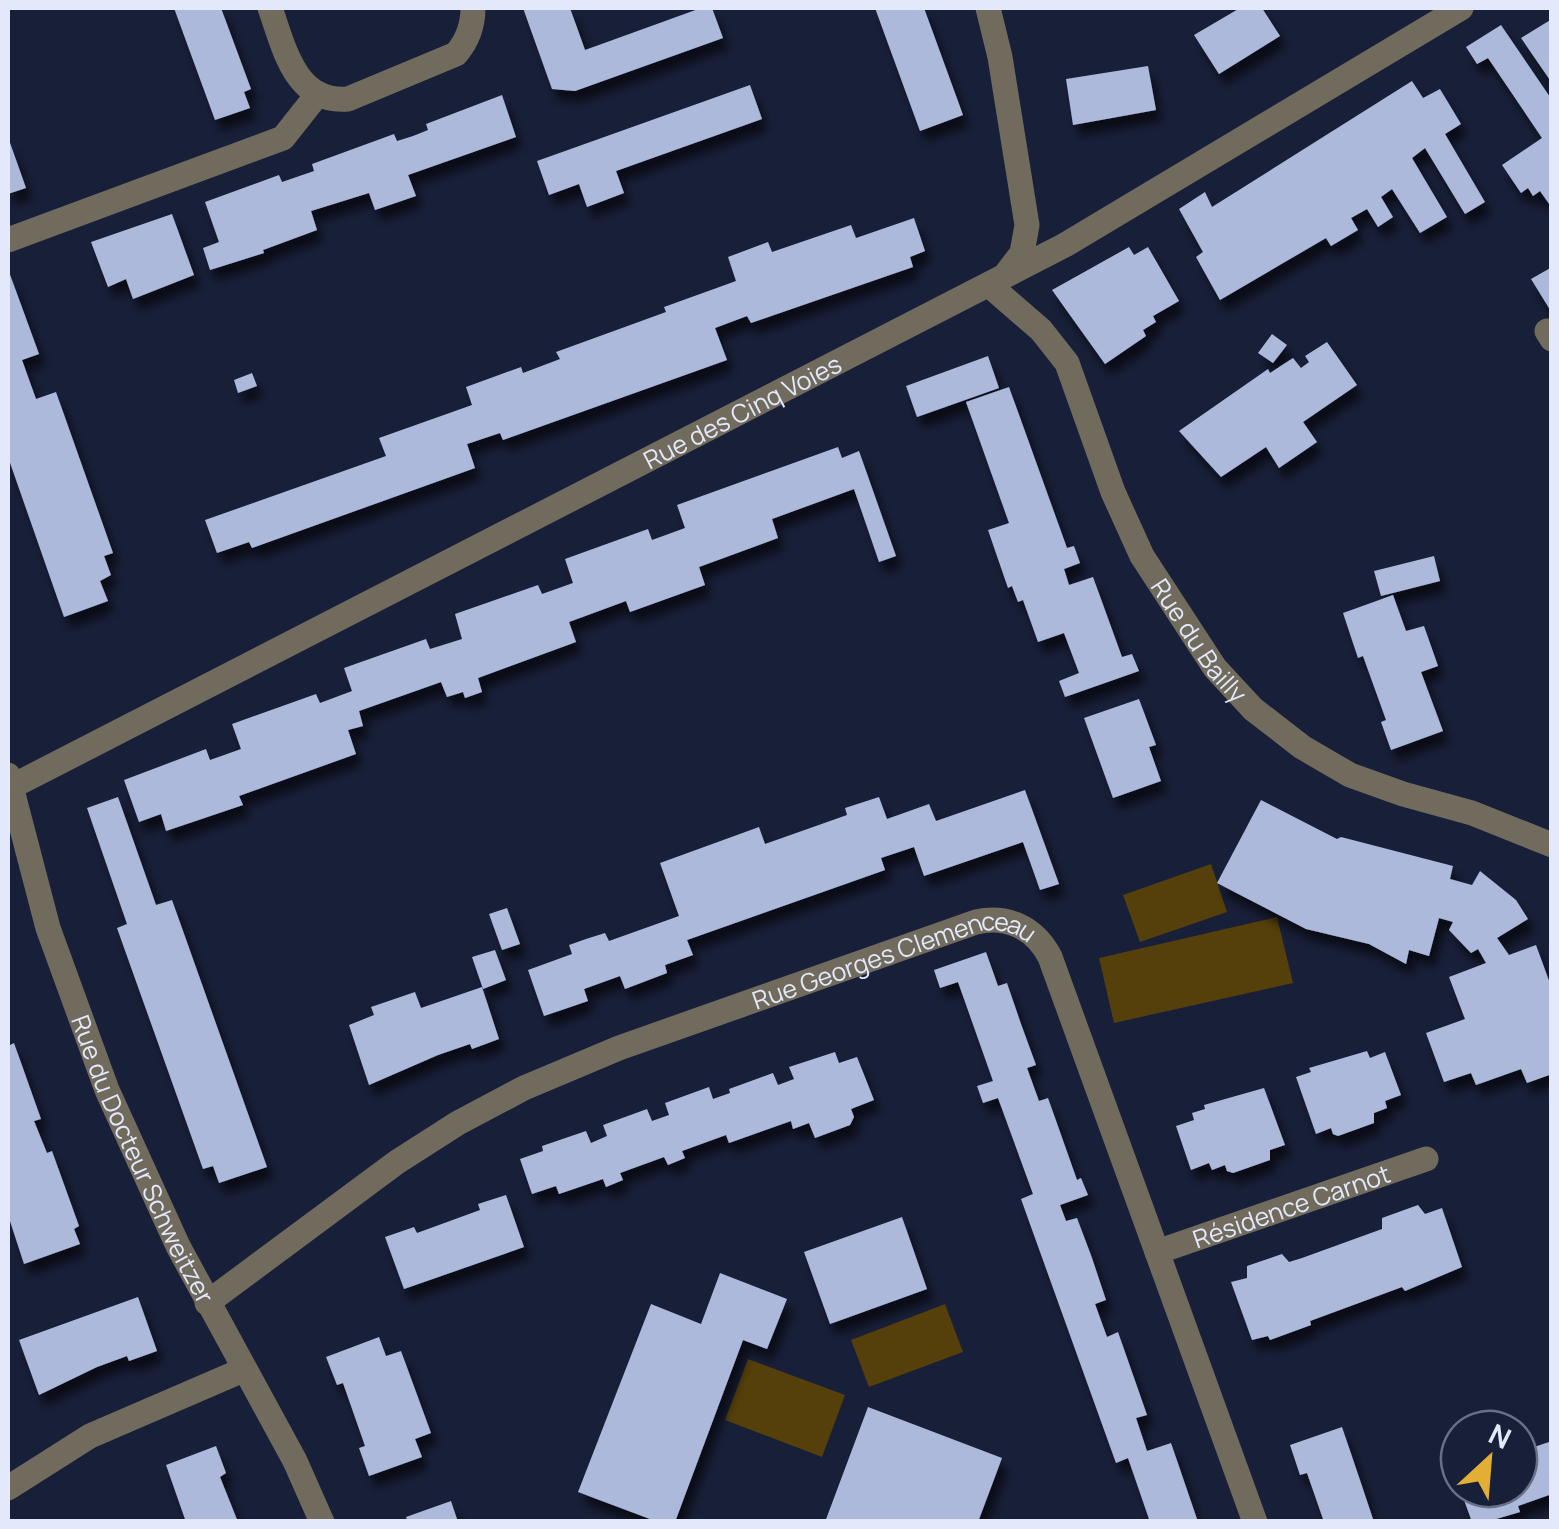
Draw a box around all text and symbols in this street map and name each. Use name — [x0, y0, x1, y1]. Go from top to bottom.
street label: Rue des Cinq Voies — [637, 346, 847, 477]
street label: Rue du Bailly — [1143, 571, 1256, 710]
street label: Rue Georges Clemenceau — [747, 902, 1044, 1017]
street label: Rue du Docteur Schweitzer — [64, 1010, 223, 1309]
street label: Résidence Carnot — [1188, 1155, 1395, 1256]
north arrow — [1439, 1409, 1539, 1509]
text: N — [1483, 1414, 1518, 1457]

